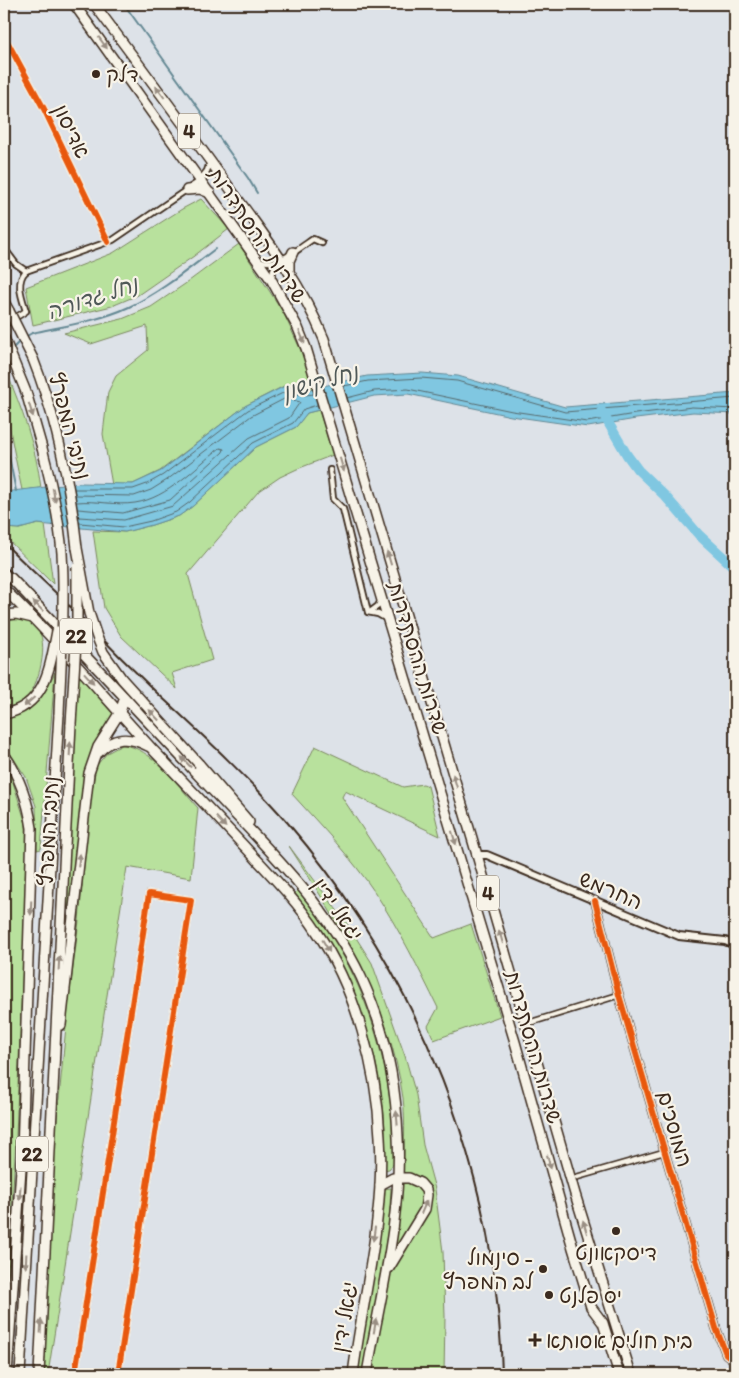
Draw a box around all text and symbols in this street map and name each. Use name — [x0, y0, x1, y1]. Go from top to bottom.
one-way arrow — [98, 36, 108, 50]
place label: דלק — [106, 62, 139, 88]
marker: דלק — [90, 68, 102, 80]
one-way arrow — [155, 85, 165, 99]
street label: אדיסון — [47, 100, 96, 163]
road number: 4 — [178, 114, 200, 148]
street label: שדרות ההסתדרות — [202, 161, 313, 308]
water label: נחל גדורה — [43, 270, 142, 325]
one-way arrow — [298, 330, 306, 345]
water label: נחל קישון — [279, 358, 363, 407]
street label: נתיבי המפרץ — [43, 370, 96, 483]
one-way arrow — [28, 403, 36, 418]
one-way arrow — [339, 457, 347, 472]
one-way arrow — [50, 488, 58, 504]
one-way arrow — [384, 551, 392, 566]
street label: שדרות ההסתדרות — [382, 577, 453, 737]
one-way arrow — [32, 600, 44, 612]
road number: 22 — [60, 618, 92, 654]
one-way arrow — [83, 671, 95, 683]
one-way arrow — [22, 697, 35, 708]
one-way arrow — [149, 708, 160, 721]
one-way arrow — [66, 740, 74, 756]
one-way arrow — [180, 756, 192, 768]
one-way arrow — [451, 773, 459, 788]
street label: נתיבי המפרץ — [33, 775, 64, 887]
one-way arrow — [215, 816, 227, 828]
one-way arrow — [450, 831, 458, 846]
one-way arrow — [75, 851, 83, 867]
street label: החרמש — [576, 866, 646, 914]
street label: יגאל ידין — [307, 873, 369, 946]
road number: 4 — [477, 876, 499, 910]
one-way arrow — [27, 901, 35, 917]
one-way arrow — [496, 929, 504, 944]
one-way arrow — [322, 939, 330, 953]
one-way arrow — [55, 955, 63, 971]
street label: שדרות ההסתדרות — [500, 966, 568, 1126]
street label: המוסכים — [652, 1088, 698, 1170]
one-way arrow — [393, 1110, 401, 1126]
road number: 22 — [16, 1136, 48, 1172]
one-way arrow — [545, 1155, 553, 1170]
one-way arrow — [15, 1185, 23, 1201]
one-way arrow — [420, 1199, 428, 1214]
one-way arrow — [581, 1220, 589, 1235]
marker: דיסקאונט — [610, 1225, 622, 1237]
one-way arrow — [370, 1226, 378, 1242]
place label: דיסקאונט — [575, 1240, 657, 1266]
place label: סינמול - לב המפרץ — [443, 1245, 534, 1294]
one-way arrow — [22, 1253, 30, 1269]
marker: סינמול - לב המפרץ — [537, 1263, 549, 1275]
street label: יגאל ידין — [326, 1280, 363, 1354]
place label: יס פלנט — [559, 1283, 622, 1308]
marker: יס פלנט — [543, 1289, 555, 1301]
one-way arrow — [38, 1317, 46, 1333]
one-way arrow — [372, 1318, 380, 1334]
place label: בית חולים אסותא — [546, 1328, 692, 1353]
marker: בית חולים אסותא — [528, 1333, 542, 1347]

